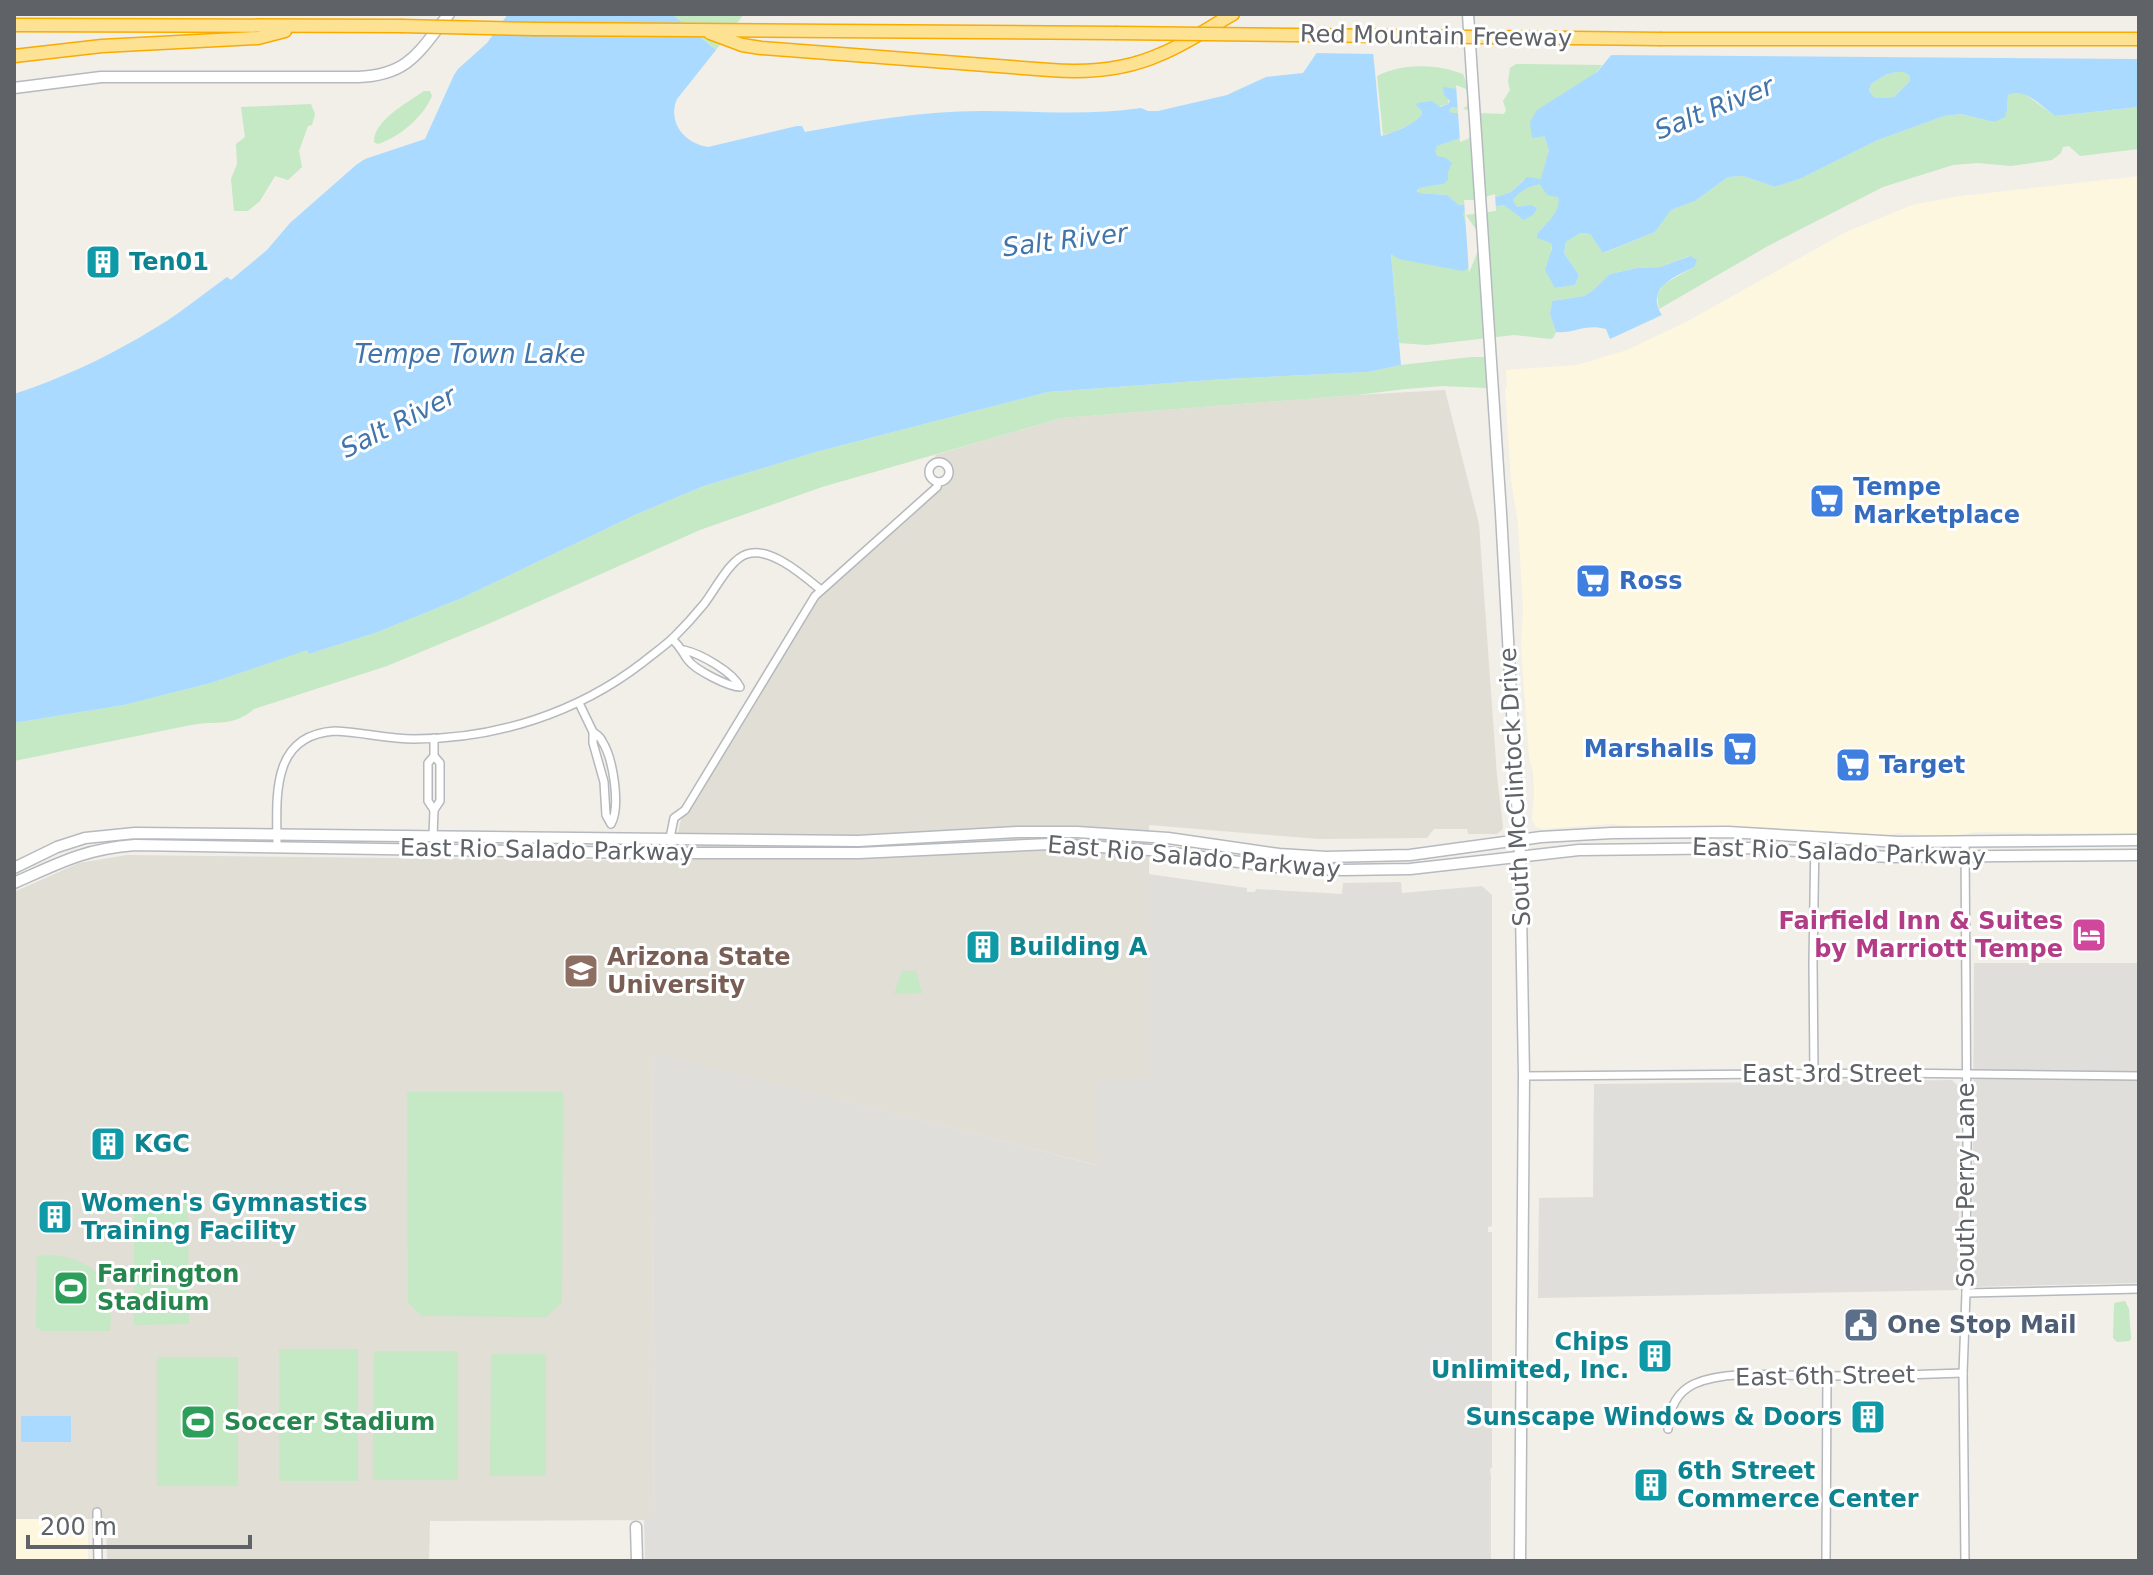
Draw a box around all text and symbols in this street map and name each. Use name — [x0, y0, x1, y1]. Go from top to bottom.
street label: Red Mountain Freeway — [1300, 20, 1572, 52]
water label: Salt River — [1650, 70, 1780, 145]
water label: Salt River — [1001, 217, 1131, 263]
building icon: Ten01 — [84, 243, 122, 281]
place label: Ten01 — [129, 248, 209, 276]
water label: Tempe Town Lake — [355, 339, 585, 369]
water label: Salt River — [335, 379, 463, 464]
place label: Tempe Marketplace — [1853, 473, 2020, 529]
supermarket icon: Tempe Marketplace — [1808, 482, 1846, 520]
supermarket icon: Ross — [1574, 562, 1612, 600]
place label: Ross — [1619, 567, 1683, 595]
street label: South McClintock Drive — [1494, 647, 1536, 927]
supermarket icon: Marshalls — [1721, 730, 1759, 768]
place label: Marshalls — [1584, 735, 1714, 763]
supermarket icon: Target — [1834, 746, 1872, 784]
place label: Target — [1879, 751, 1965, 779]
street label: East Rio Salado Parkway — [1046, 830, 1342, 884]
street label: East Rio Salado Parkway — [400, 833, 694, 867]
street label: East Rio Salado Parkway — [1691, 833, 1987, 871]
place label: Fairfield Inn & Suites by Marriott Tempe — [1779, 907, 2063, 963]
hotel icon: Fairfield Inn & Suites by Marriott Tempe — [2070, 916, 2108, 954]
building icon: Building A — [964, 928, 1002, 966]
place label: Building A — [1009, 933, 1148, 961]
place label: Arizona State University — [607, 943, 790, 999]
school or university icon: Arizona State University — [562, 952, 600, 990]
street label: East 3rd Street — [1742, 1060, 1922, 1088]
street label: South Perry Lane — [1952, 1083, 1980, 1287]
building icon: KGC — [89, 1125, 127, 1163]
place label: KGC — [134, 1130, 190, 1158]
place label: Women's Gymnastics Training Facility — [81, 1189, 368, 1245]
building icon: Women's Gymnastics Training Facility — [36, 1198, 74, 1236]
place label: Farrington Stadium — [97, 1260, 239, 1316]
sports icon: Farrington Stadium — [52, 1269, 90, 1307]
public building icon: One Stop Mail — [1842, 1306, 1880, 1344]
place label: One Stop Mail — [1887, 1311, 2076, 1339]
place label: Chips Unlimited, Inc. — [1431, 1328, 1629, 1384]
building icon: Chips Unlimited, Inc. — [1636, 1337, 1674, 1375]
street label: East 6th Street — [1735, 1360, 1915, 1392]
building icon: Sunscape Windows & Doors — [1849, 1398, 1887, 1436]
sports icon: Soccer Stadium — [179, 1403, 217, 1441]
place label: Sunscape Windows & Doors — [1465, 1403, 1842, 1431]
place label: Soccer Stadium — [224, 1408, 435, 1436]
place label: 6th Street Commerce Center — [1677, 1457, 1919, 1513]
building icon: 6th Street Commerce Center — [1632, 1466, 1670, 1504]
scale bar — [28, 1499, 250, 1549]
text: 200 m — [40, 1513, 117, 1541]

